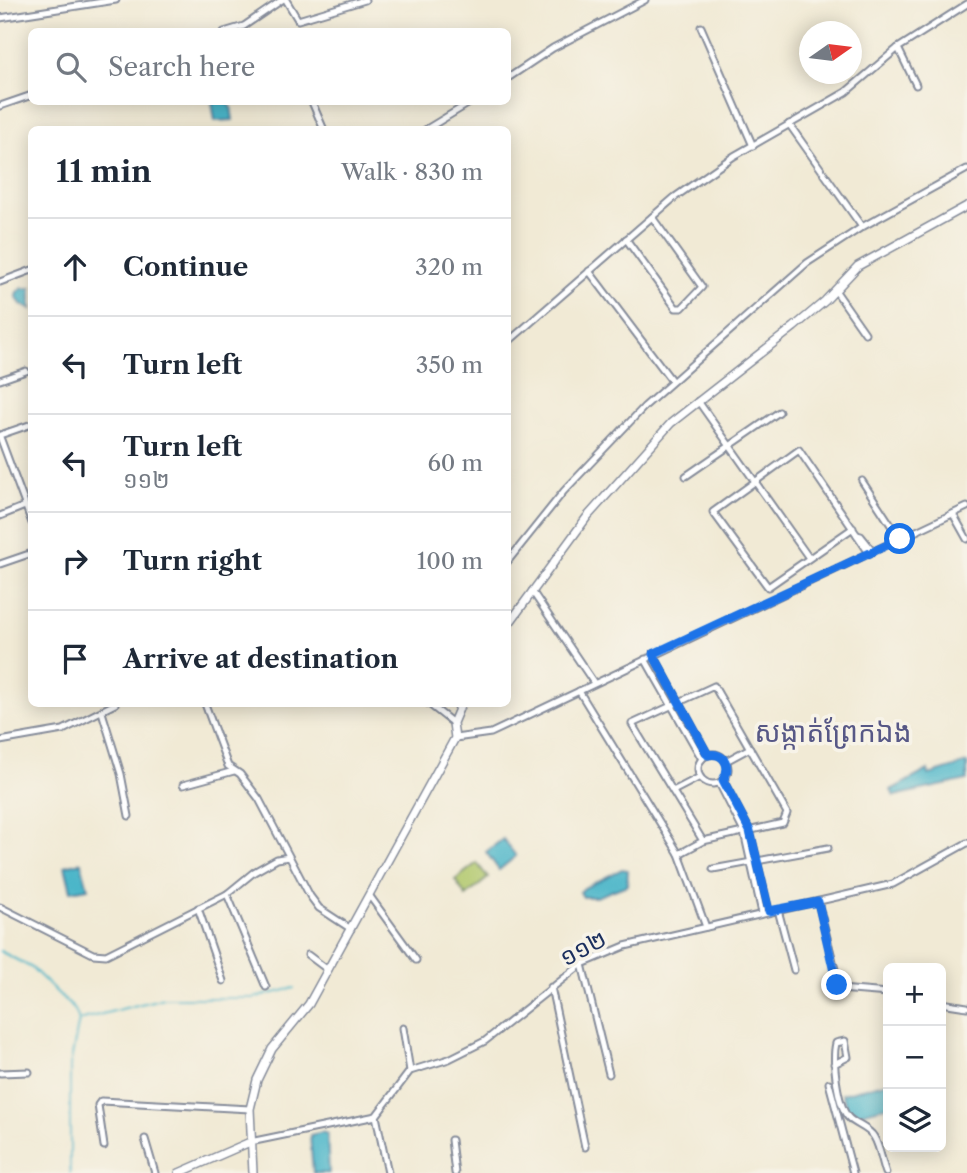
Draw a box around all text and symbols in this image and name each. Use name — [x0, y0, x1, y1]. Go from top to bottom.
north arrow — [799, 21, 862, 84]
search box — [28, 28, 511, 105]
icon: search — [52, 48, 90, 86]
text: Search here — [108, 51, 255, 83]
text: 11 min — [56, 153, 152, 190]
text: Walk · 830 m — [341, 158, 483, 186]
icon: ahead — [56, 248, 94, 286]
text: Continue — [123, 251, 248, 283]
text: 320 m — [415, 253, 483, 281]
icon: left — [56, 346, 94, 384]
text: Turn left — [123, 349, 242, 381]
text: 350 m — [416, 351, 483, 379]
text: Turn left — [123, 431, 242, 463]
icon: left — [56, 444, 94, 482]
text: 60 m — [427, 449, 483, 477]
text: ១១២ — [123, 466, 170, 494]
route start — [884, 523, 915, 554]
icon: right — [56, 542, 94, 580]
text: Turn right — [123, 545, 262, 577]
text: 100 m — [417, 547, 483, 575]
icon: arrive — [56, 640, 94, 678]
text: Arrive at destination — [123, 643, 398, 675]
district label: សង្កាត់ព្រែកឯង — [755, 715, 911, 750]
street label: ១១២ — [555, 924, 611, 972]
map controls — [883, 963, 946, 1152]
button: + — [883, 963, 946, 1026]
route end — [821, 969, 852, 1000]
button: − — [883, 1026, 946, 1089]
button: layers — [883, 1089, 946, 1152]

